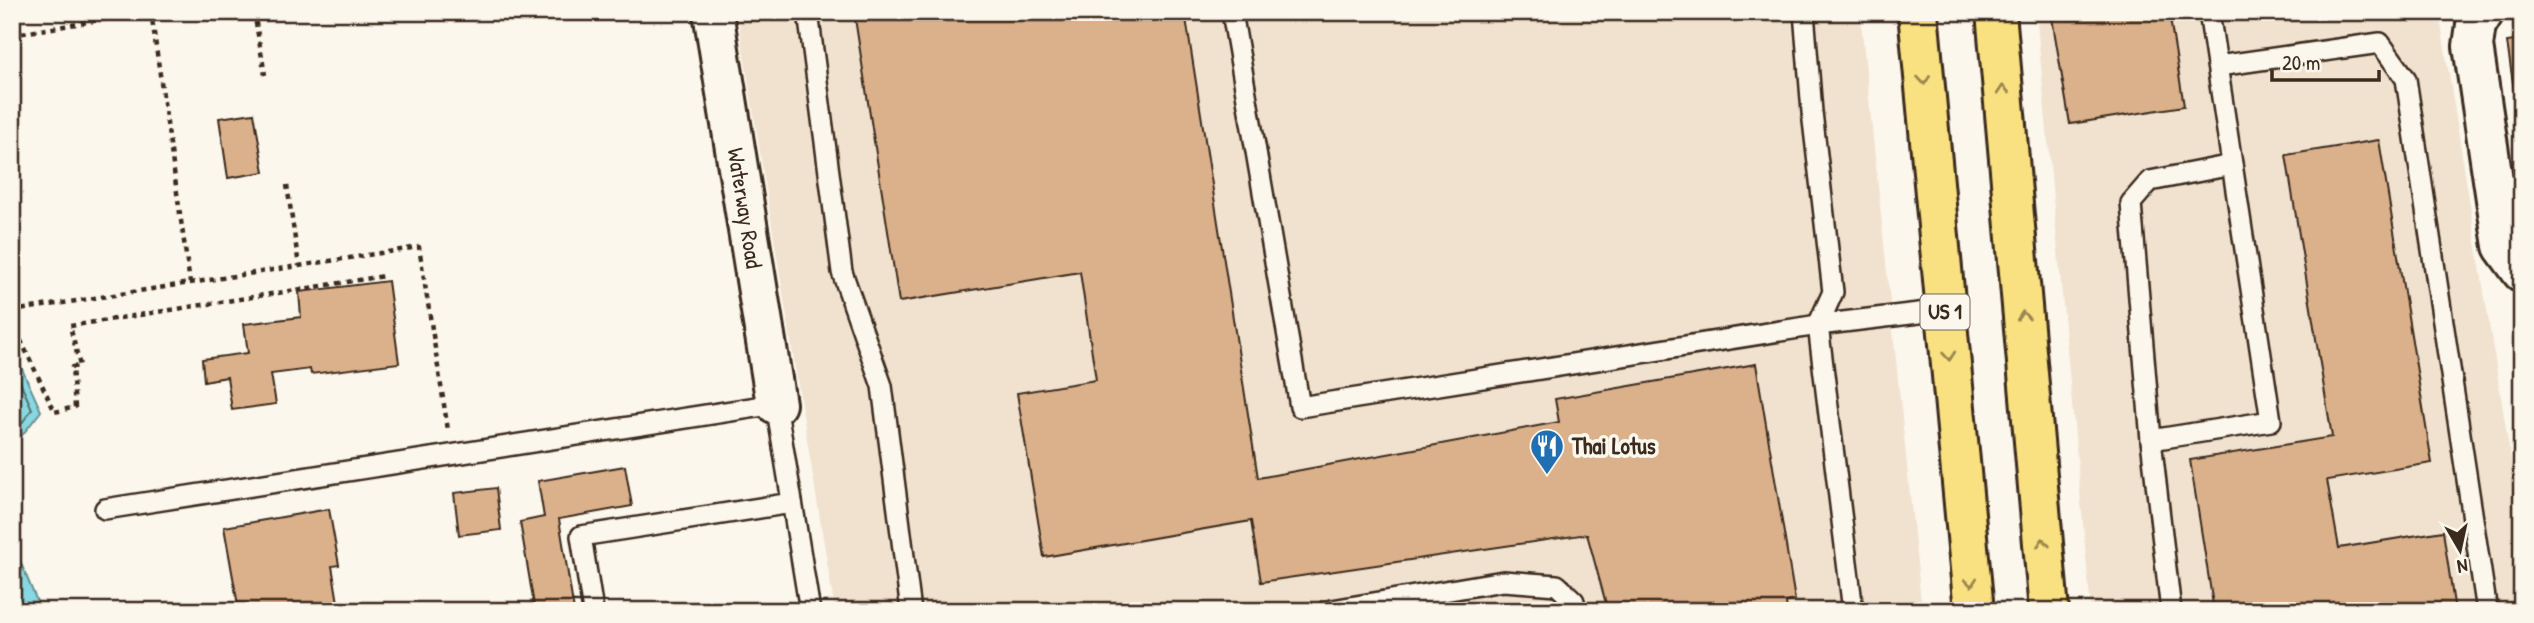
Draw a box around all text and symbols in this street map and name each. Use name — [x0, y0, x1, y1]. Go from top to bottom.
scale bar — [2272, 38, 2378, 82]
text: 20 m — [2282, 48, 2320, 77]
one-way arrow — [1916, 75, 1931, 86]
one-way arrow — [1996, 84, 2011, 95]
street label: Waterway Road — [721, 145, 770, 270]
road number: US 1 — [1920, 294, 1969, 330]
one-way arrow — [2016, 310, 2031, 321]
one-way arrow — [1941, 350, 1956, 361]
restaurant icon: Thai Lotus — [1528, 427, 1566, 476]
place label: Thai Lotus — [1571, 430, 1656, 461]
north arrow — [2426, 514, 2496, 584]
one-way arrow — [2036, 537, 2051, 548]
text: N — [2456, 553, 2470, 580]
one-way arrow — [1963, 577, 1978, 588]

